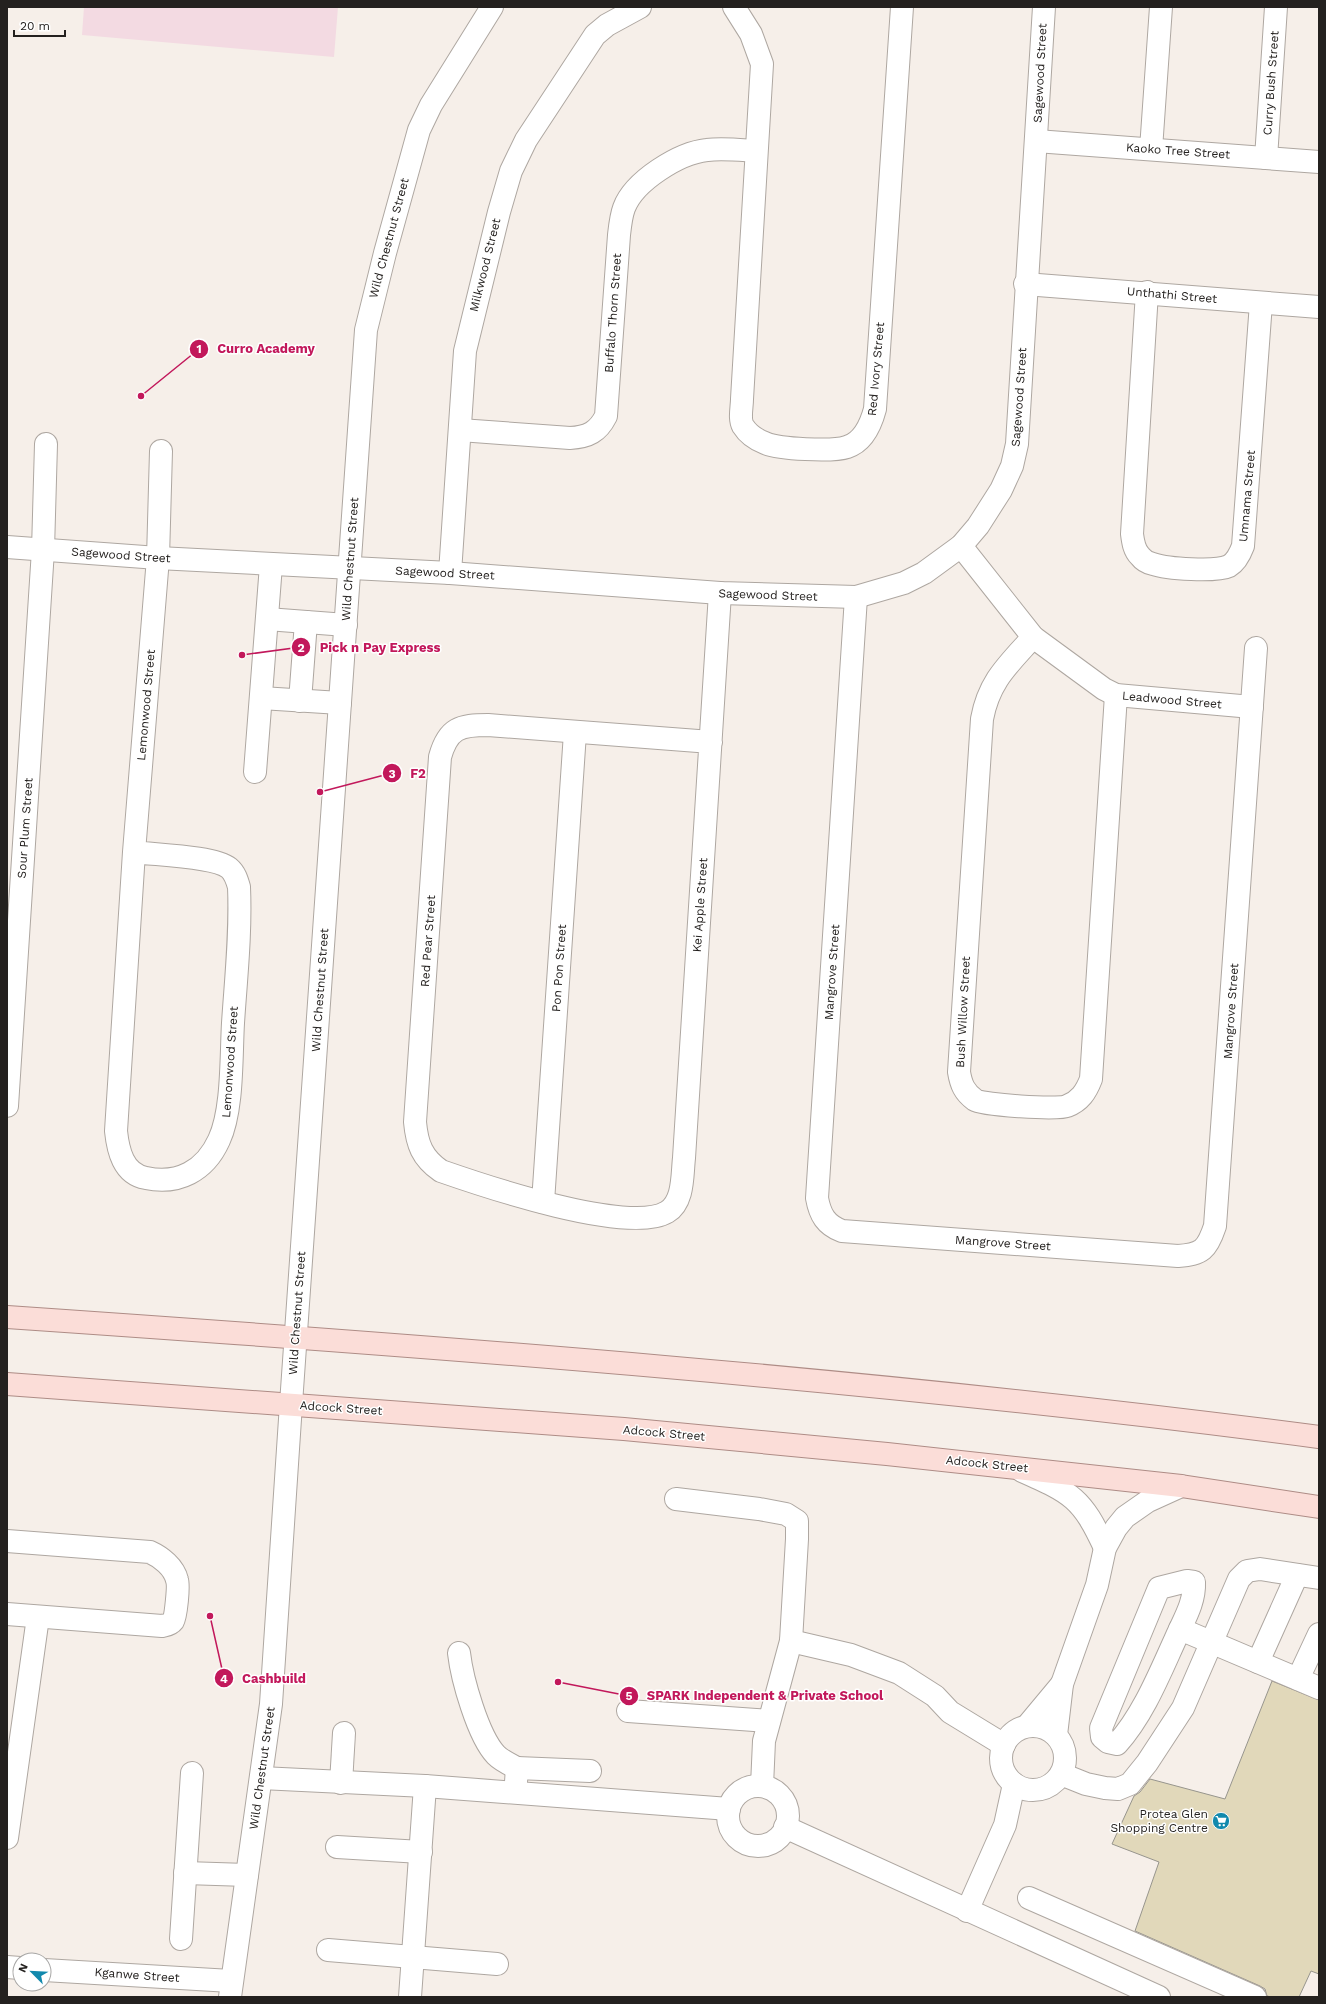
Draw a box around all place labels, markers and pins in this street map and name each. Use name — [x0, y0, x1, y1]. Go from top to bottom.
callout: Curro Academy — [189, 336, 323, 361]
callout: Pick n Pay Express — [291, 635, 448, 660]
callout: F2 — [382, 761, 433, 786]
callout: Cashbuild — [214, 1666, 314, 1691]
callout: SPARK Independent & Private School — [619, 1683, 892, 1708]
place label: Protea Glen Shopping Centre — [1110, 1807, 1208, 1835]
supermarket icon: Protea Glen Shopping Centre — [1211, 1811, 1231, 1831]

